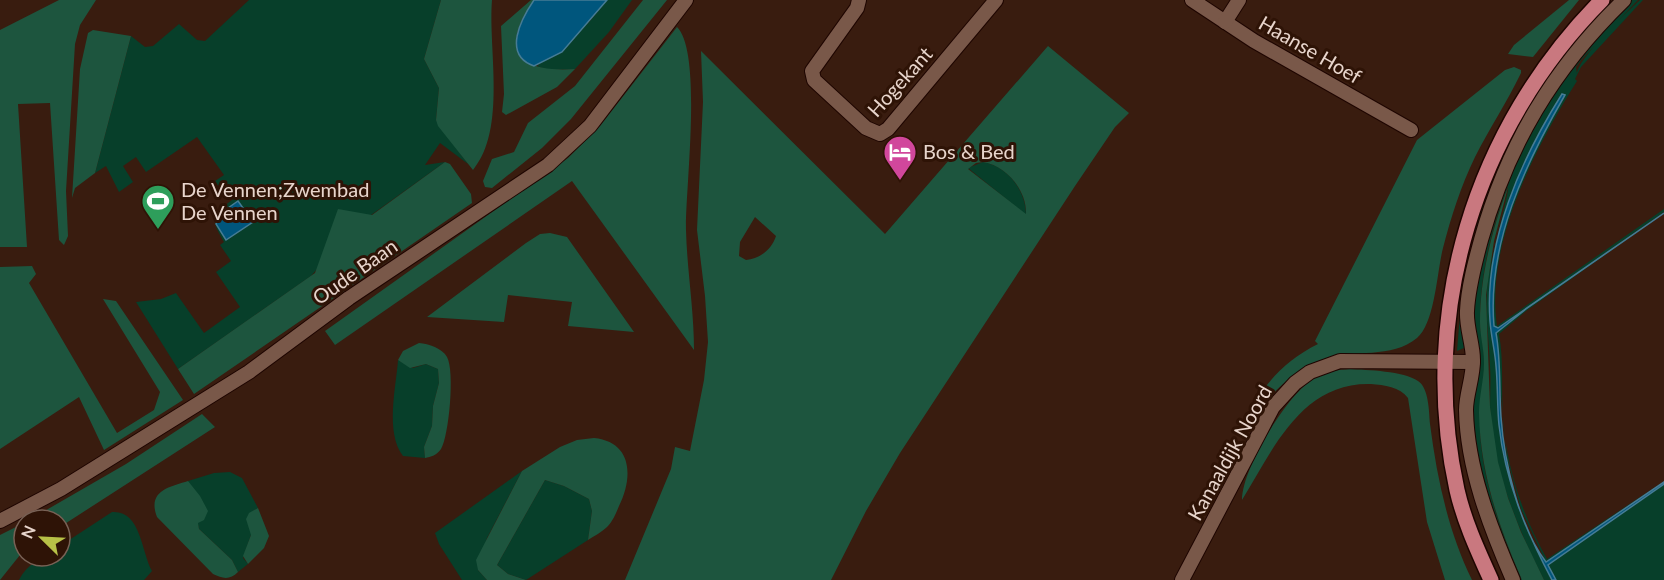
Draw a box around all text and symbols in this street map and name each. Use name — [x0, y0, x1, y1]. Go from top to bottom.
street label: Haanse Hoef — [1255, 10, 1366, 88]
street label: Hogekant — [862, 42, 937, 121]
hotel icon: Bos & Bed — [882, 134, 918, 181]
place label: Bos & Bed — [923, 139, 1015, 163]
place label: De Vennen;Zwembad De Vennen — [181, 177, 369, 224]
sports icon: De Vennen;Zwembad De Vennen — [140, 183, 176, 230]
street label: Oude Baan — [308, 233, 401, 309]
street label: Kanaaldijk Noord — [1182, 381, 1276, 524]
north arrow — [12, 508, 72, 568]
text: N — [17, 522, 39, 541]

